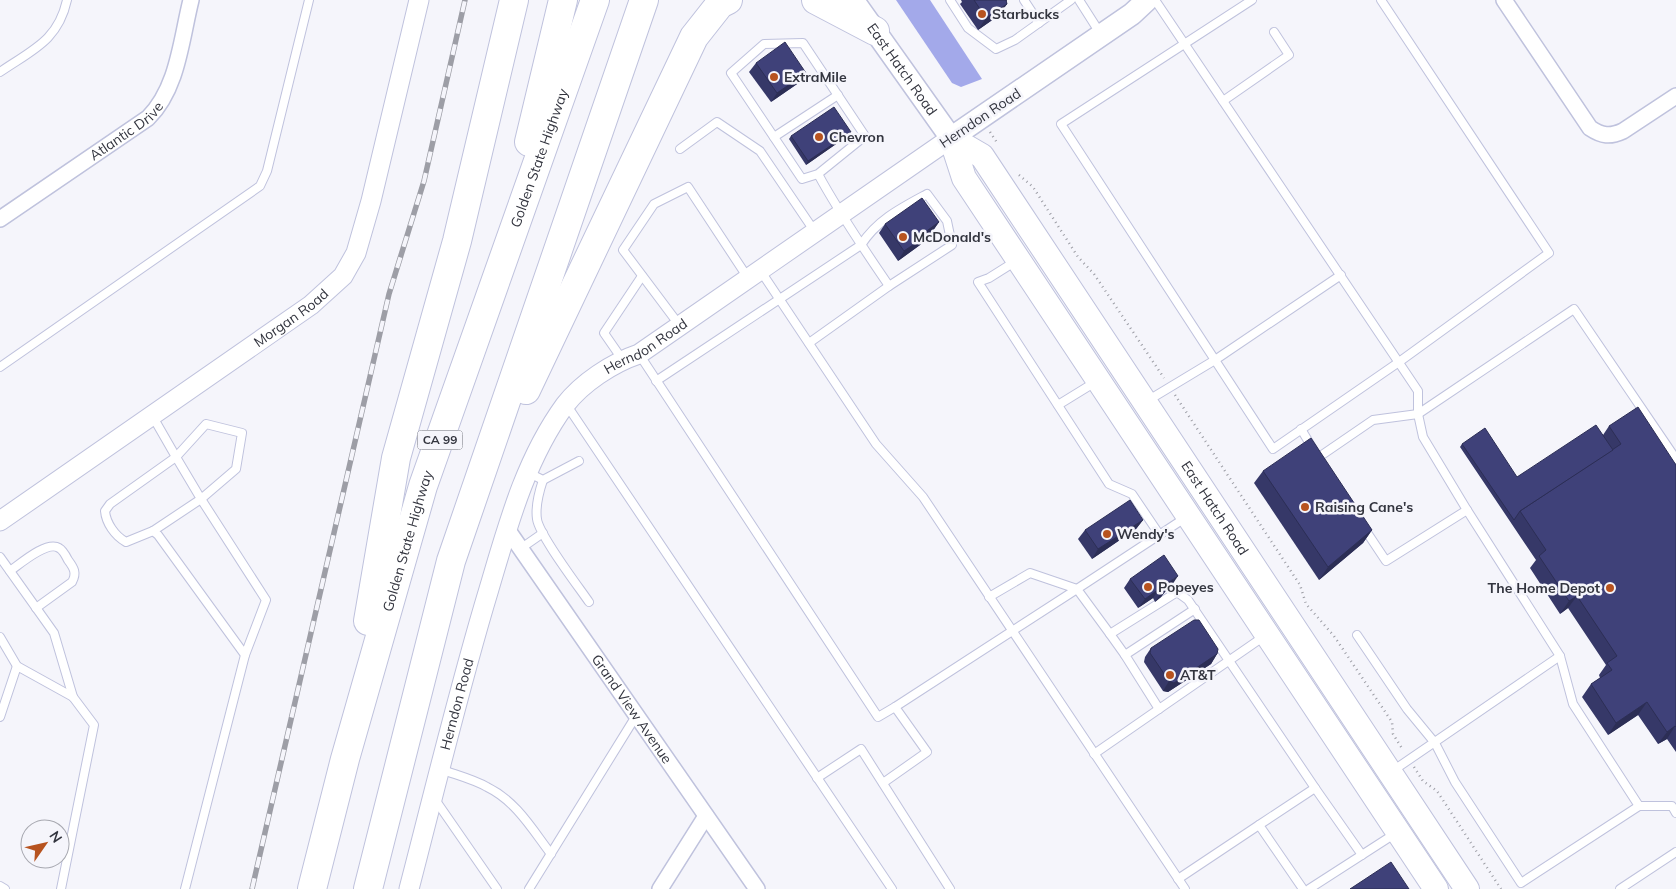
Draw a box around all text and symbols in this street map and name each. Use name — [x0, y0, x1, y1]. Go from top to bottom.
place label: Starbucks — [992, 5, 1059, 23]
marker: Starbucks — [976, 8, 988, 20]
street label: East Hatch Road — [863, 20, 941, 119]
place label: ExtraMile — [784, 68, 847, 86]
marker: ExtraMile — [768, 71, 780, 83]
street label: Herndon Road — [936, 84, 1024, 152]
street label: Golden State Highway — [506, 86, 572, 230]
street label: Atlantic Drive — [86, 98, 167, 164]
place label: Chevron — [829, 128, 884, 146]
marker: Chevron — [813, 131, 825, 143]
place label: McDonald's — [913, 228, 991, 246]
marker: McDonald's — [897, 231, 909, 243]
street label: Morgan Road — [250, 285, 332, 351]
street label: Herndon Road — [600, 314, 691, 378]
road number: CA 99 — [418, 430, 462, 450]
street label: East Hatch Road — [1177, 458, 1253, 559]
street label: Golden State Highway — [379, 467, 437, 614]
place label: Raising Cane's — [1315, 498, 1413, 516]
marker: Raising Cane's — [1299, 501, 1311, 513]
place label: Wendy's — [1117, 525, 1175, 543]
marker: Wendy's — [1101, 528, 1113, 540]
place label: Popeyes — [1158, 578, 1214, 596]
place label: The Home Depot — [1488, 579, 1601, 597]
marker: Popeyes — [1142, 581, 1154, 593]
marker: The Home Depot — [1604, 582, 1616, 594]
street label: Grand View Avenue — [588, 651, 676, 767]
street label: Herndon Road — [436, 656, 478, 752]
place label: AT&T — [1180, 666, 1216, 684]
marker: AT&T — [1164, 669, 1176, 681]
north arrow — [20, 819, 70, 869]
text: N — [45, 827, 66, 846]

